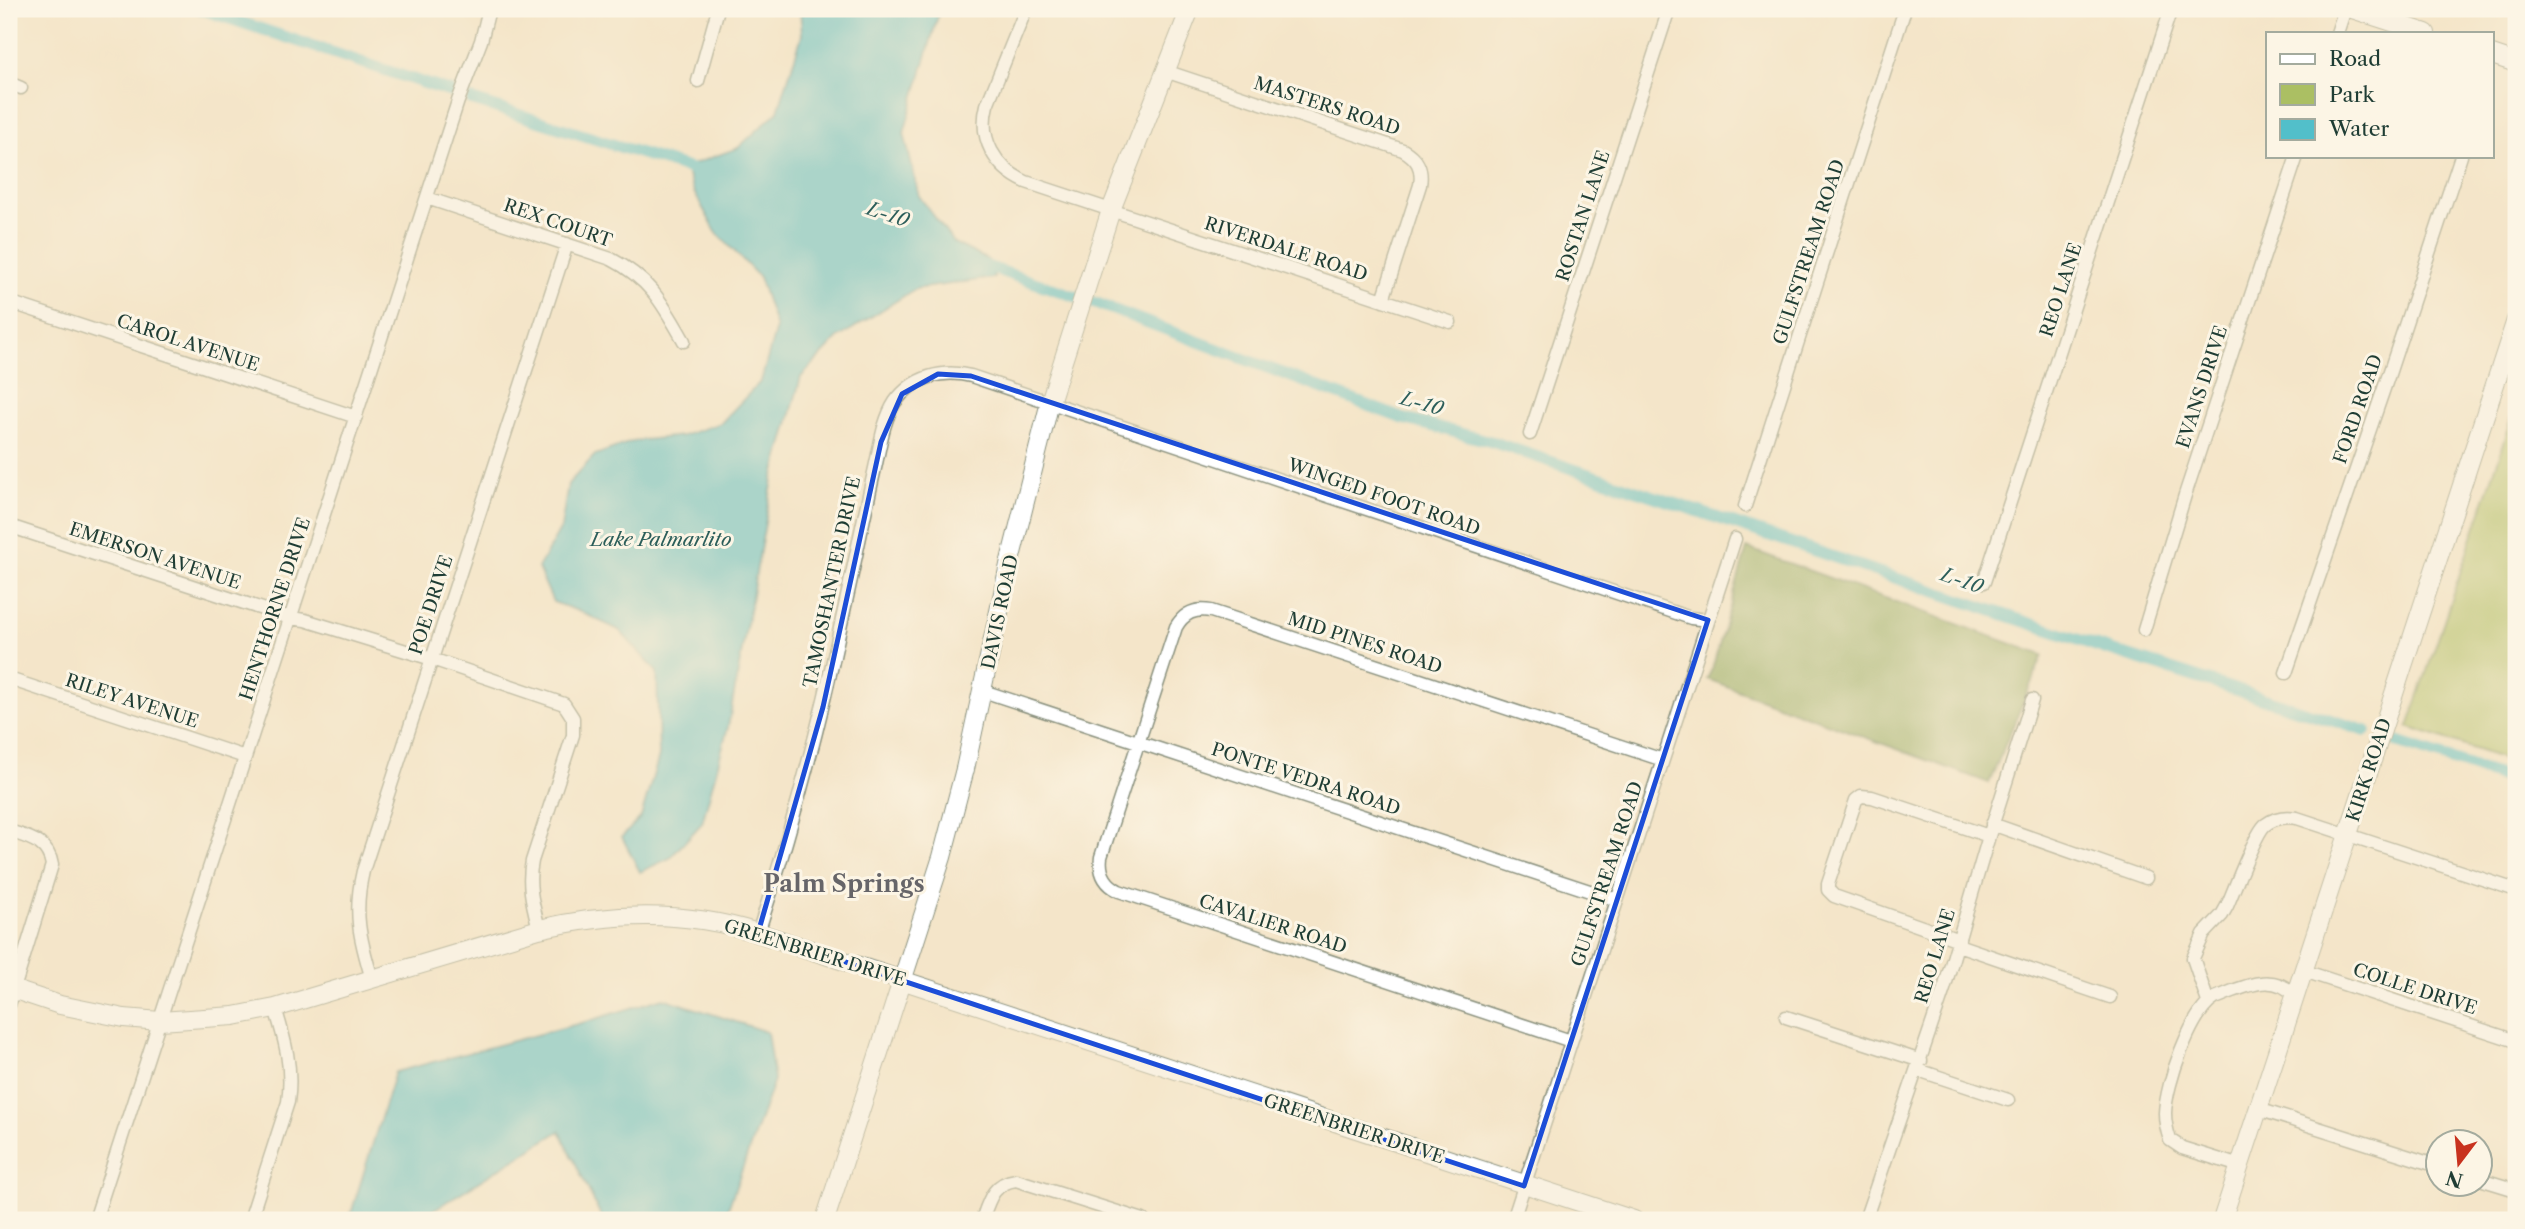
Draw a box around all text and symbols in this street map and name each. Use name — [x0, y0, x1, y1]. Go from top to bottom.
legend — [2266, 32, 2494, 158]
text: Road — [2329, 46, 2381, 71]
street label: MASTERS ROAD — [1251, 72, 1403, 140]
text: Park — [2329, 82, 2375, 107]
text: Water — [2328, 116, 2389, 141]
street label: ROSTAN LANE — [1551, 148, 1615, 284]
street label: GULFSTREAM ROAD — [1769, 157, 1849, 347]
street label: REX COURT — [501, 194, 616, 252]
water label: L-10 — [862, 196, 913, 232]
street label: RIVERDALE ROAD — [1202, 212, 1370, 286]
street label: REO LANE — [2035, 240, 2087, 340]
street label: CAROL AVENUE — [114, 310, 262, 376]
street label: EVANS DRIVE — [2172, 323, 2232, 451]
street label: FORD ROAD — [2329, 351, 2387, 467]
water label: L-10 — [1396, 386, 1447, 421]
street label: WINGED FOOT ROAD — [1284, 453, 1483, 540]
street label: TAMOSHANTER DRIVE — [799, 474, 865, 690]
street label: HENTHORNE DRIVE — [235, 515, 315, 703]
street label: EMERSON AVENUE — [66, 518, 244, 594]
water label: Lake Palmarlito — [589, 528, 731, 551]
street label: POE DRIVE — [405, 552, 457, 658]
street label: DAVIS ROAD — [977, 553, 1023, 671]
water label: L-10 — [1936, 562, 1987, 599]
street label: MID PINES ROAD — [1285, 608, 1445, 678]
street label: RILEY AVENUE — [63, 669, 201, 733]
street label: KIRK ROAD — [2342, 715, 2396, 825]
street label: PONTE VEDRA ROAD — [1209, 738, 1403, 820]
street label: GULFSTREAM ROAD — [1567, 779, 1647, 969]
district label: Palm Springs — [763, 869, 925, 898]
street label: CAVALIER ROAD — [1196, 890, 1350, 958]
street label: REO LANE — [1910, 906, 1960, 1006]
street label: GREENBRIER DRIVE — [721, 915, 909, 991]
street label: COLLE DRIVE — [2350, 959, 2480, 1019]
street label: GREENBRIER DRIVE — [1261, 1089, 1447, 1169]
north arrow — [2424, 1128, 2494, 1198]
text: N — [2443, 1166, 2466, 1192]

